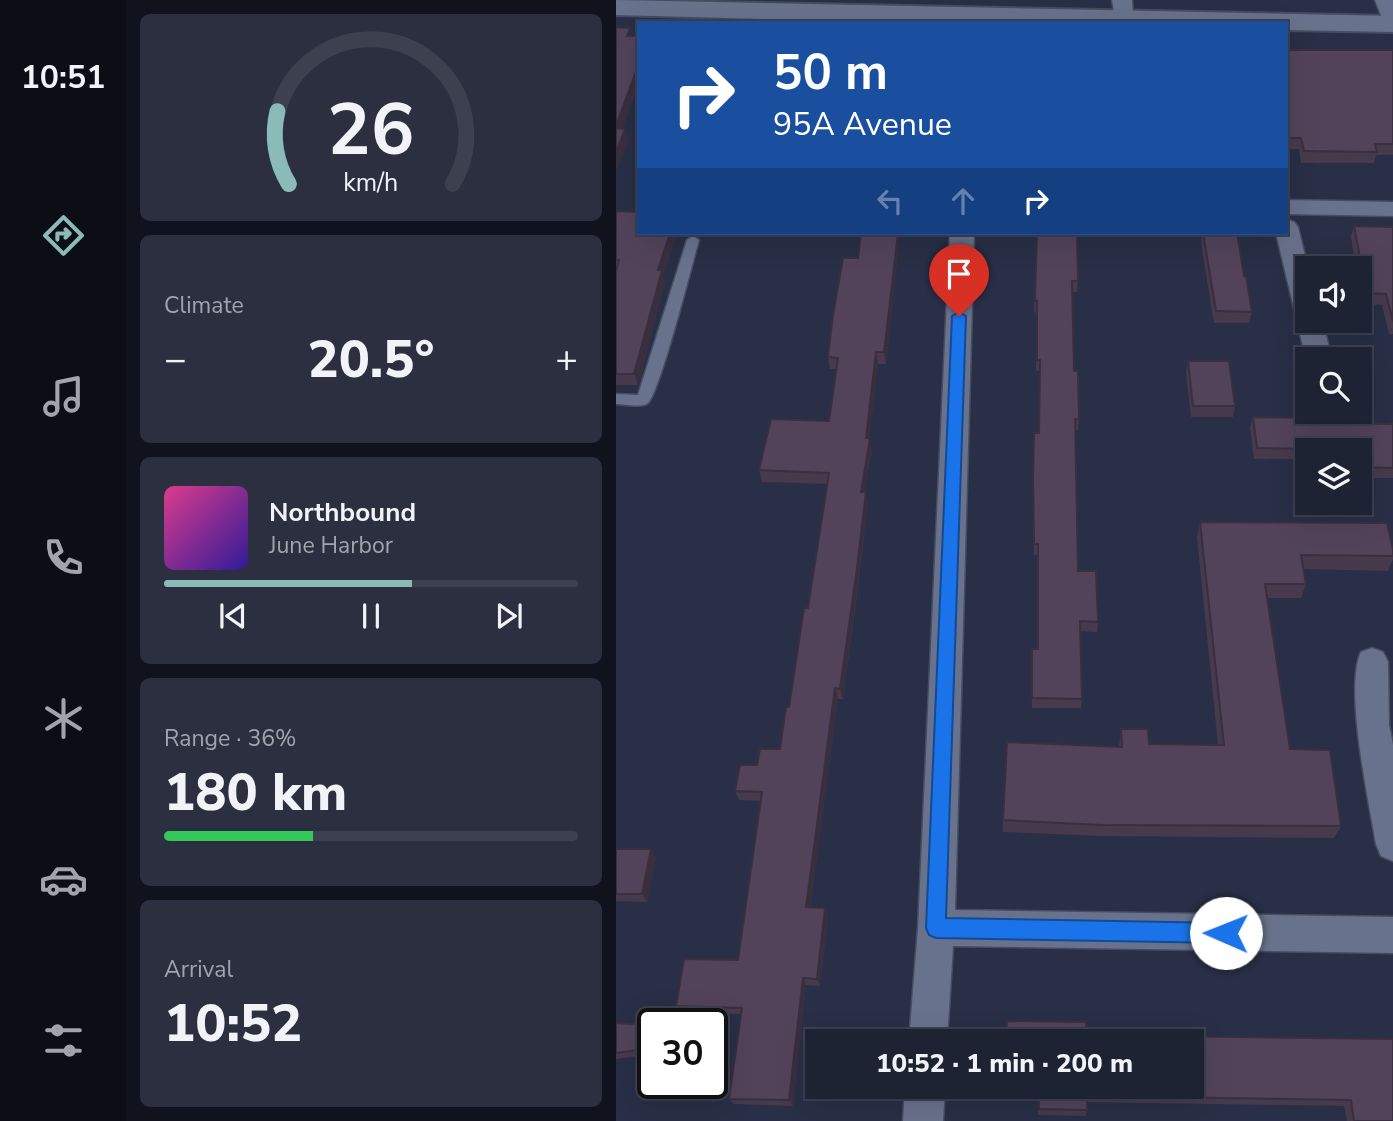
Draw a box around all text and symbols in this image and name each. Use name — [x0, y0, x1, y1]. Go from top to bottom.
text: 50 m — [773, 39, 888, 106]
icon: right — [658, 49, 749, 140]
text: 10:51 — [21, 56, 105, 99]
text: 26 — [327, 80, 415, 180]
text: 95A Avenue — [773, 103, 952, 146]
text: km/h — [343, 166, 399, 200]
icon: left — [871, 182, 909, 220]
icon: ahead — [944, 182, 982, 220]
icon: right — [1017, 182, 1055, 220]
icon: directions — [39, 211, 88, 260]
pin — [929, 244, 989, 316]
icon: arrive — [940, 255, 978, 293]
map controls — [1295, 256, 1372, 515]
button: sound — [1295, 256, 1372, 333]
text: Climate — [164, 290, 244, 321]
text: 20.5° — [307, 324, 435, 395]
text: − — [164, 334, 187, 385]
text: + — [555, 334, 578, 385]
button: search — [1295, 347, 1372, 424]
icon: music — [39, 372, 88, 421]
button: layers — [1295, 438, 1372, 515]
text: Northbound — [269, 495, 416, 530]
text: June Harbor — [269, 530, 393, 561]
icon: phone — [39, 533, 88, 582]
icon: previous — [214, 597, 252, 635]
icon: pause — [352, 597, 390, 635]
icon: next — [490, 597, 528, 635]
icon: climate — [39, 694, 88, 743]
text: Range · 36% — [164, 723, 296, 754]
text: 180 km — [164, 757, 347, 828]
icon: car — [39, 855, 88, 904]
position arrow — [1189, 896, 1263, 970]
text: Arrival — [164, 954, 233, 985]
text: 10:52 — [164, 988, 302, 1059]
speed limit sign: 30 — [637, 1008, 728, 1099]
icon: filters — [39, 1016, 88, 1065]
text: 10:52 · 1 min · 200 m — [876, 1046, 1133, 1081]

